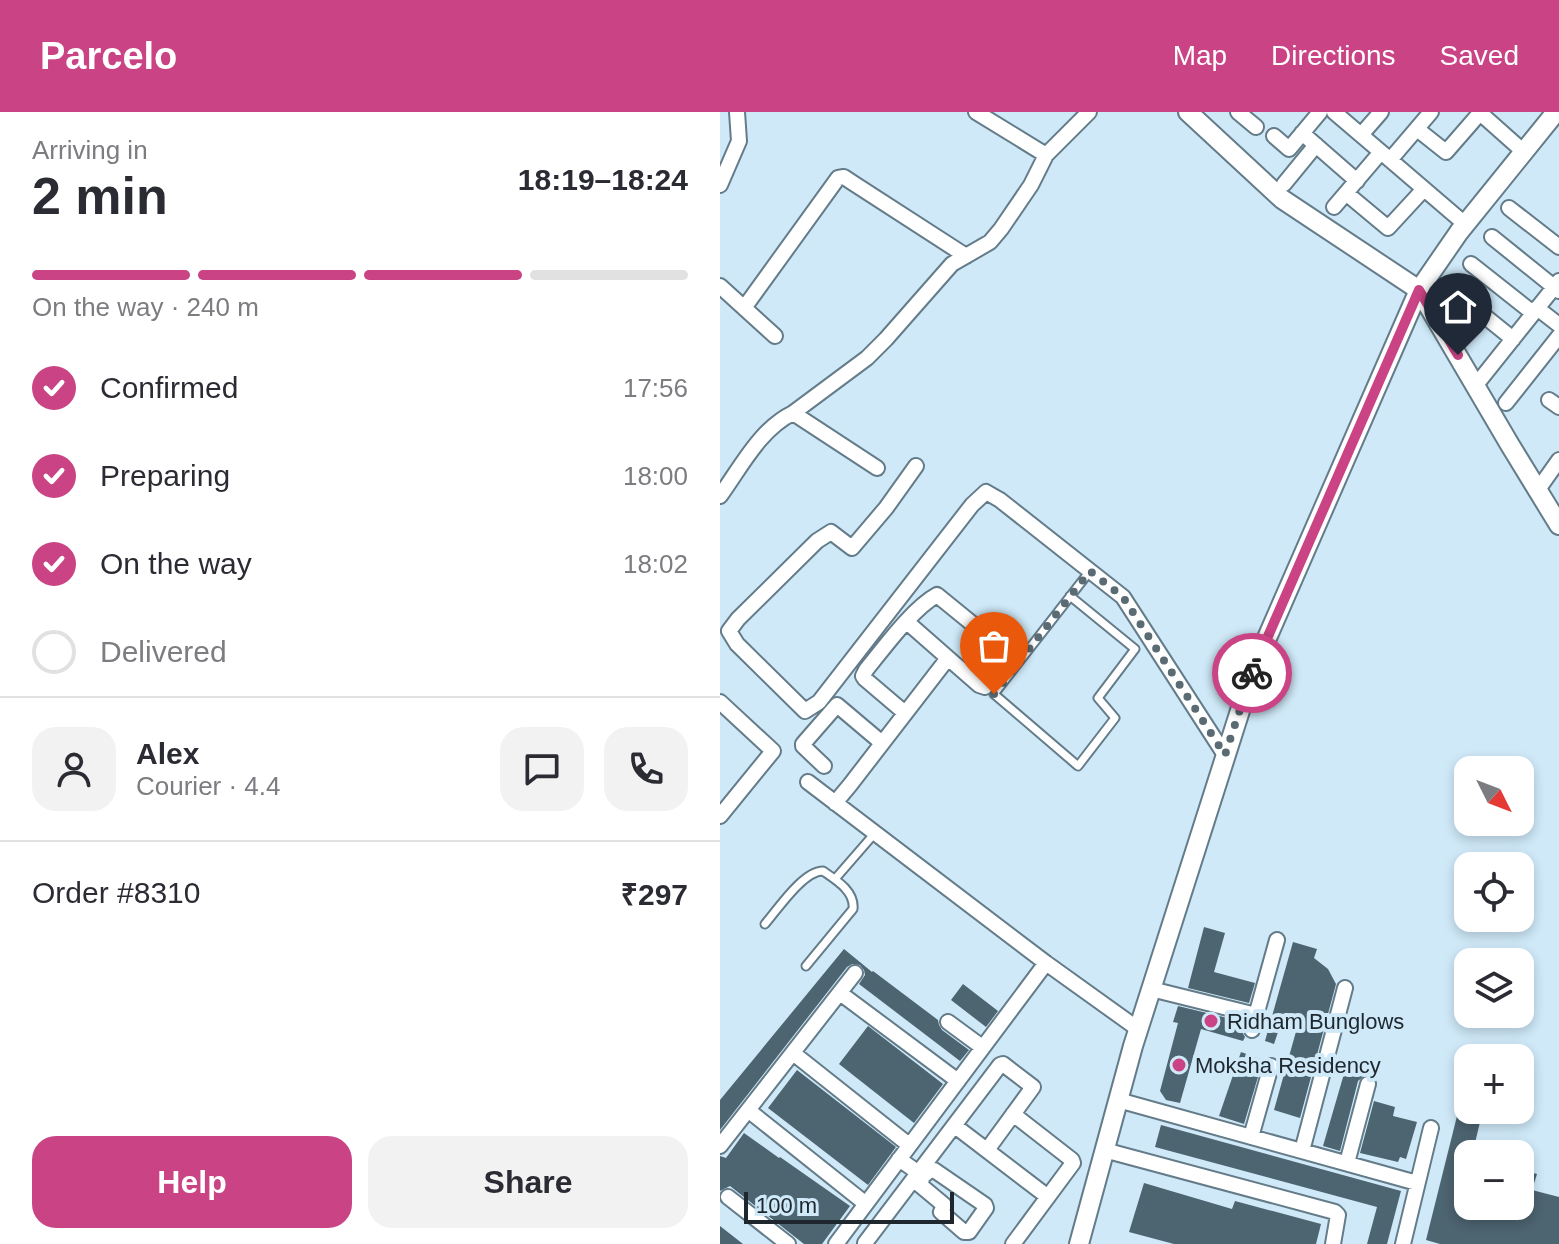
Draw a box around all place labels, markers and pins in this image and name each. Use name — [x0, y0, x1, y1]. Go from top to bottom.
pin — [1424, 273, 1492, 355]
pin — [960, 612, 1028, 694]
place label: Ridham Bunglows — [1227, 1009, 1404, 1034]
marker: Ridham Bunglows — [1202, 1012, 1220, 1030]
place label: Moksha Residency — [1195, 1053, 1381, 1078]
marker: Moksha Residency — [1170, 1056, 1188, 1074]

